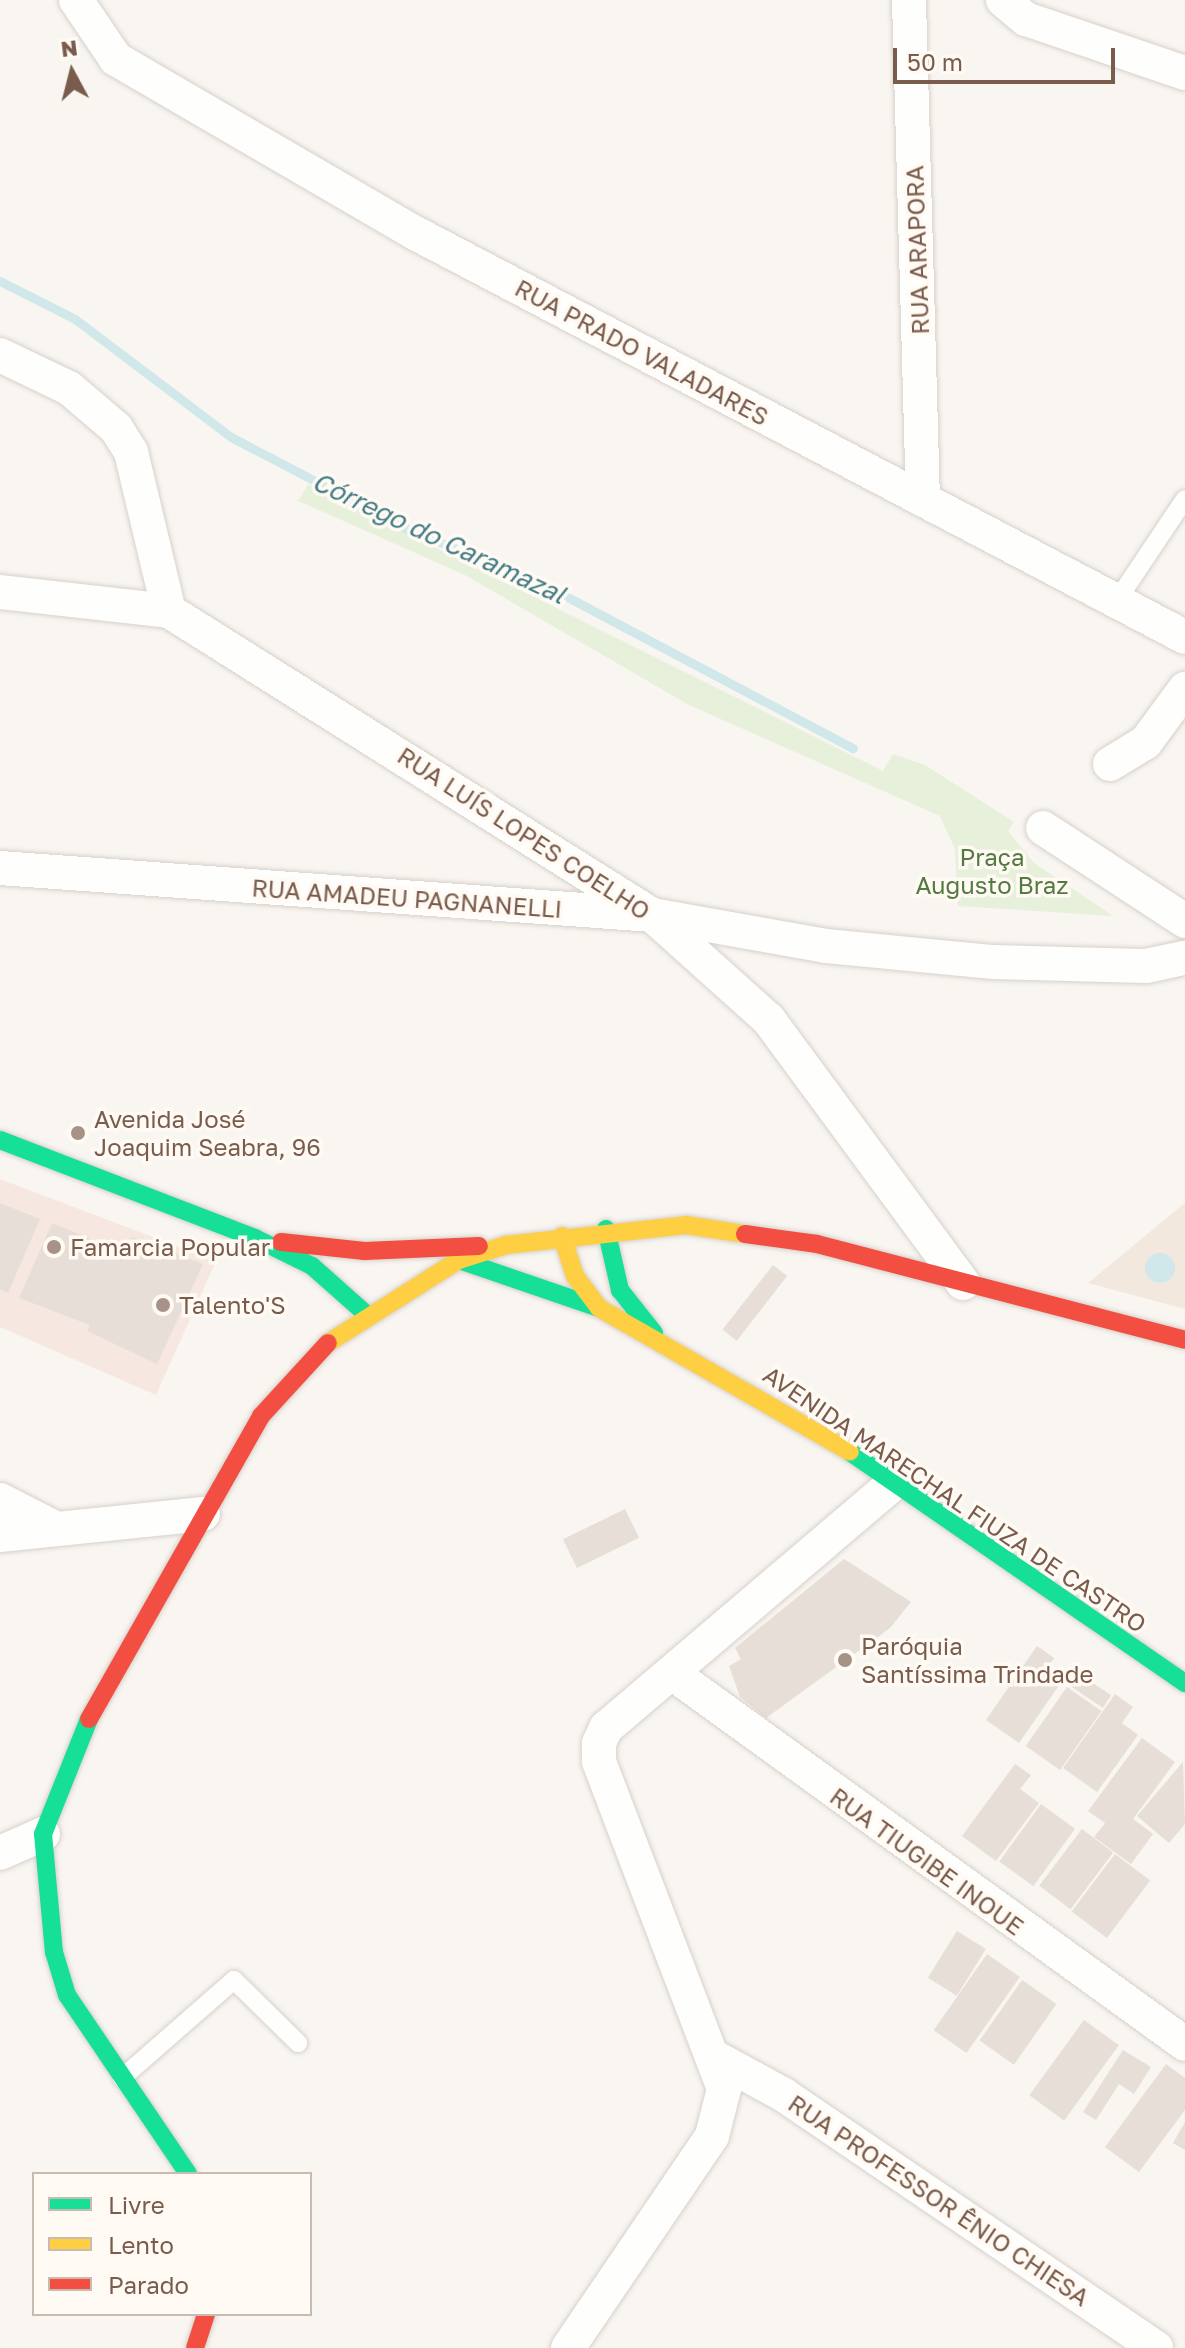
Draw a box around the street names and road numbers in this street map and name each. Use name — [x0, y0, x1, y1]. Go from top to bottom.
street label: RUA ARAPORA — [900, 165, 934, 335]
street label: RUA PRADO VALADARES — [510, 273, 774, 431]
street label: RUA LUÍS LOPES COELHO — [392, 741, 656, 925]
street label: RUA AMADEU PAGNANELLI — [251, 873, 563, 923]
street label: AVENIDA MARECHAL FIUZA DE CASTRO — [758, 1360, 1152, 1638]
street label: RUA TIUGIBE INOUE — [825, 1781, 1029, 1941]
street label: RUA PROFESSOR ÊNIO CHIESA — [783, 2088, 1095, 2312]

